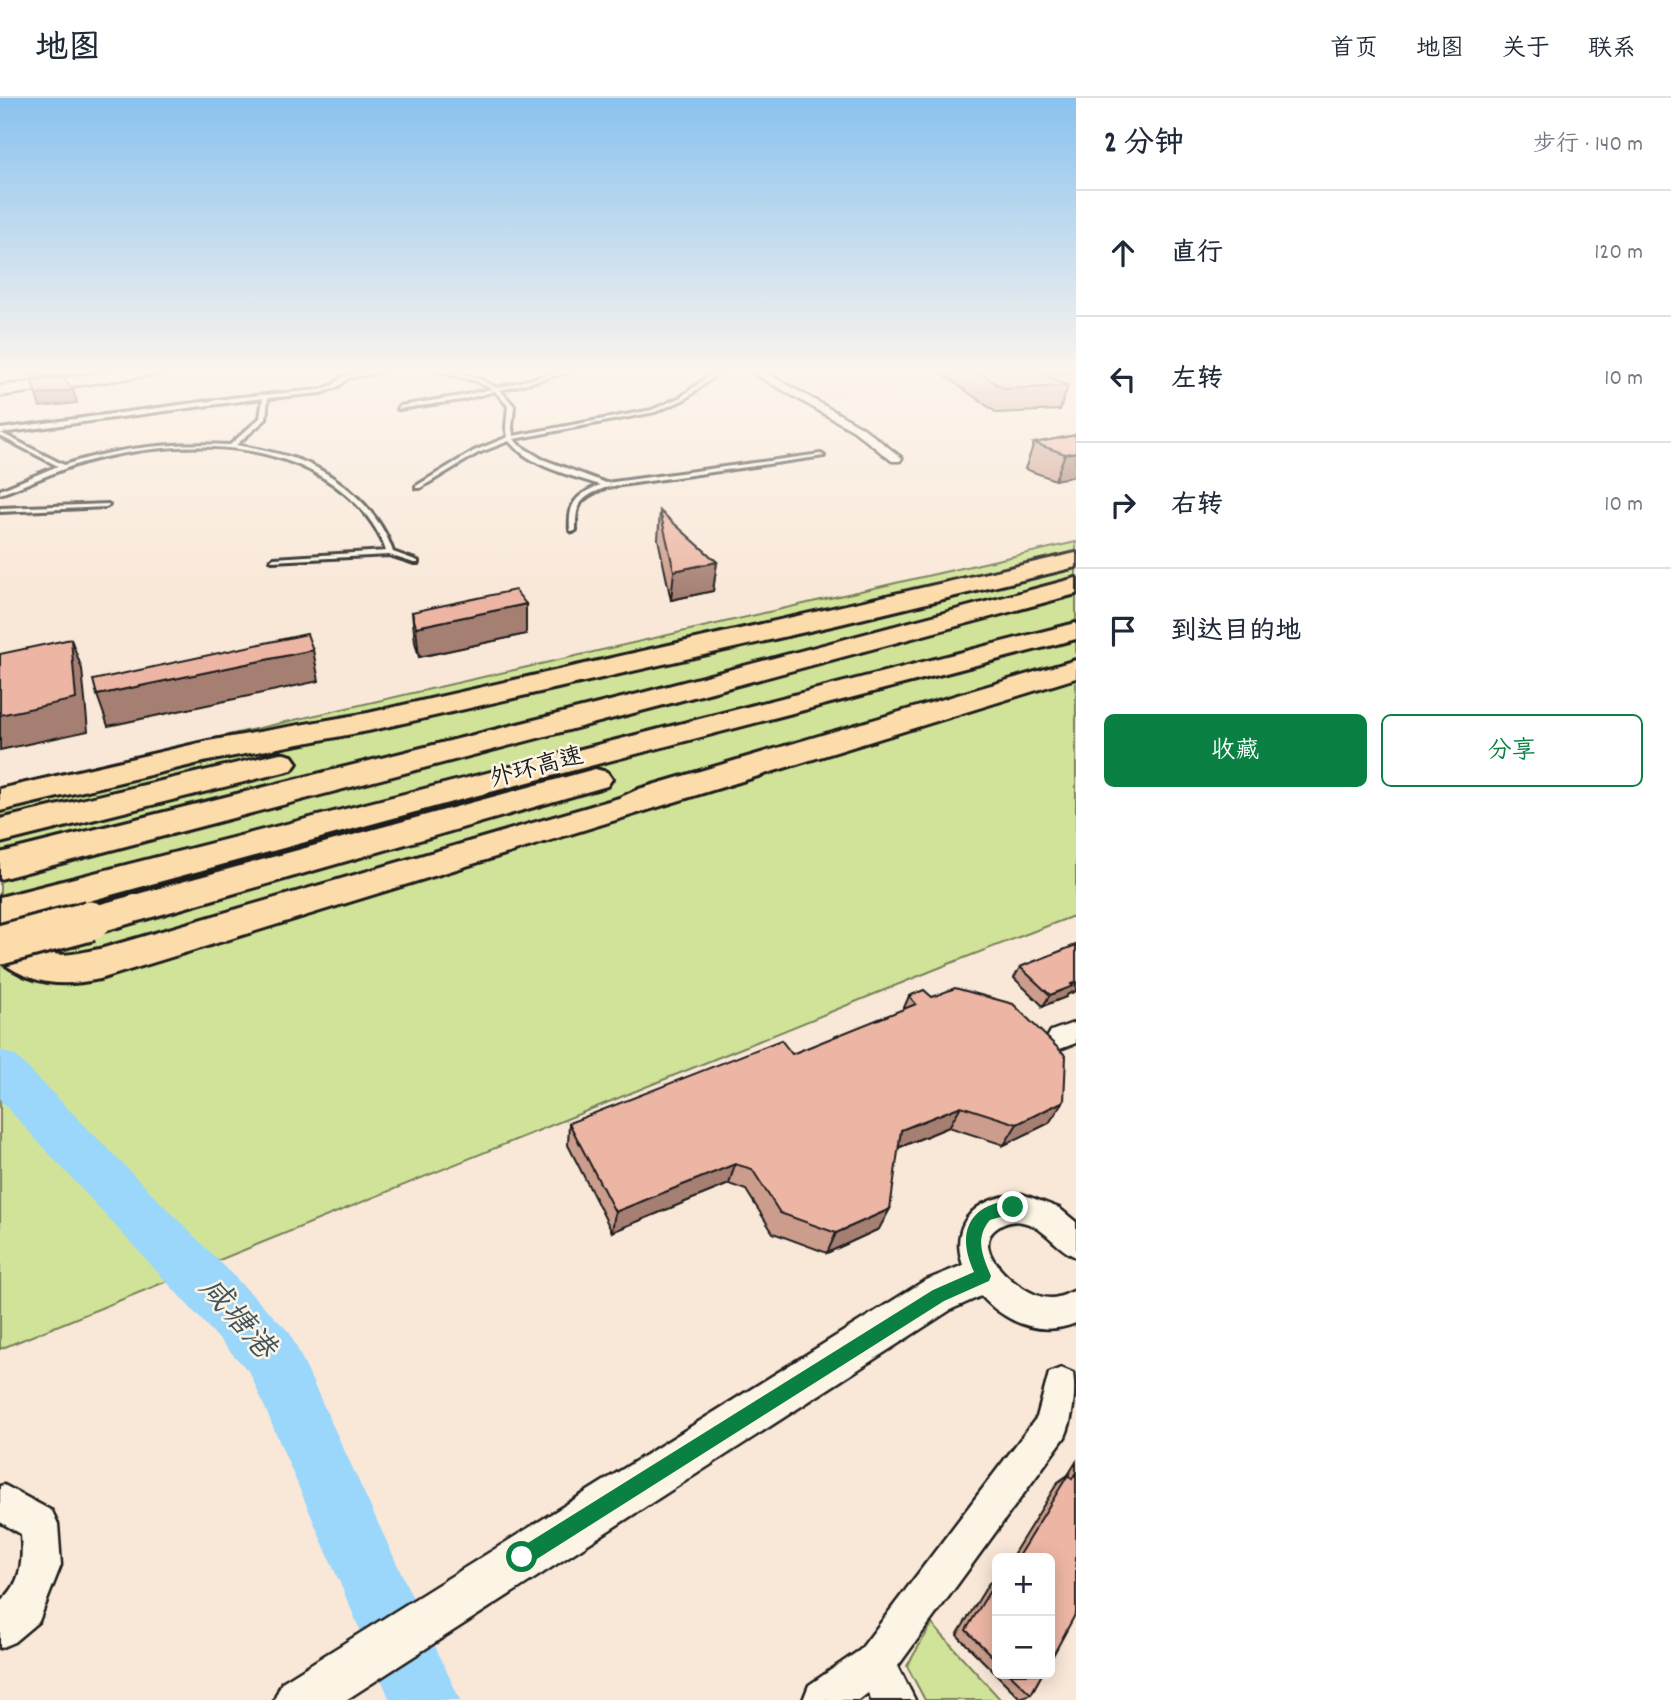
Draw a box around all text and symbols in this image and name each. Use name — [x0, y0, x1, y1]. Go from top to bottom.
text: 地图 — [35, 27, 101, 74]
text: 首页 — [1330, 33, 1378, 67]
text: 地图 — [1416, 33, 1464, 67]
text: 关于 — [1502, 33, 1550, 67]
text: 联系 — [1588, 33, 1636, 67]
text: 2 分钟 — [1104, 124, 1184, 167]
text: 步行 · 140 m — [1533, 129, 1643, 162]
icon: ahead — [1104, 234, 1142, 272]
text: 直行 — [1171, 236, 1223, 273]
text: 120 m — [1594, 237, 1643, 270]
icon: left — [1104, 360, 1142, 398]
text: 左转 — [1171, 362, 1223, 399]
text: 10 m — [1604, 363, 1643, 396]
icon: right — [1104, 486, 1142, 524]
text: 右转 — [1171, 488, 1223, 525]
text: 10 m — [1604, 489, 1643, 522]
icon: arrive — [1104, 612, 1142, 650]
text: 到达目的地 — [1171, 614, 1301, 651]
button: 收藏 — [1104, 714, 1367, 787]
button: 分享 — [1381, 714, 1643, 787]
street label: 外环高速 — [486, 740, 588, 798]
route end — [997, 1191, 1028, 1222]
water label: 咸塘港 — [186, 1269, 286, 1374]
route start — [506, 1541, 537, 1572]
map controls — [992, 1553, 1055, 1679]
button: + — [992, 1553, 1055, 1616]
button: − — [992, 1616, 1055, 1679]

